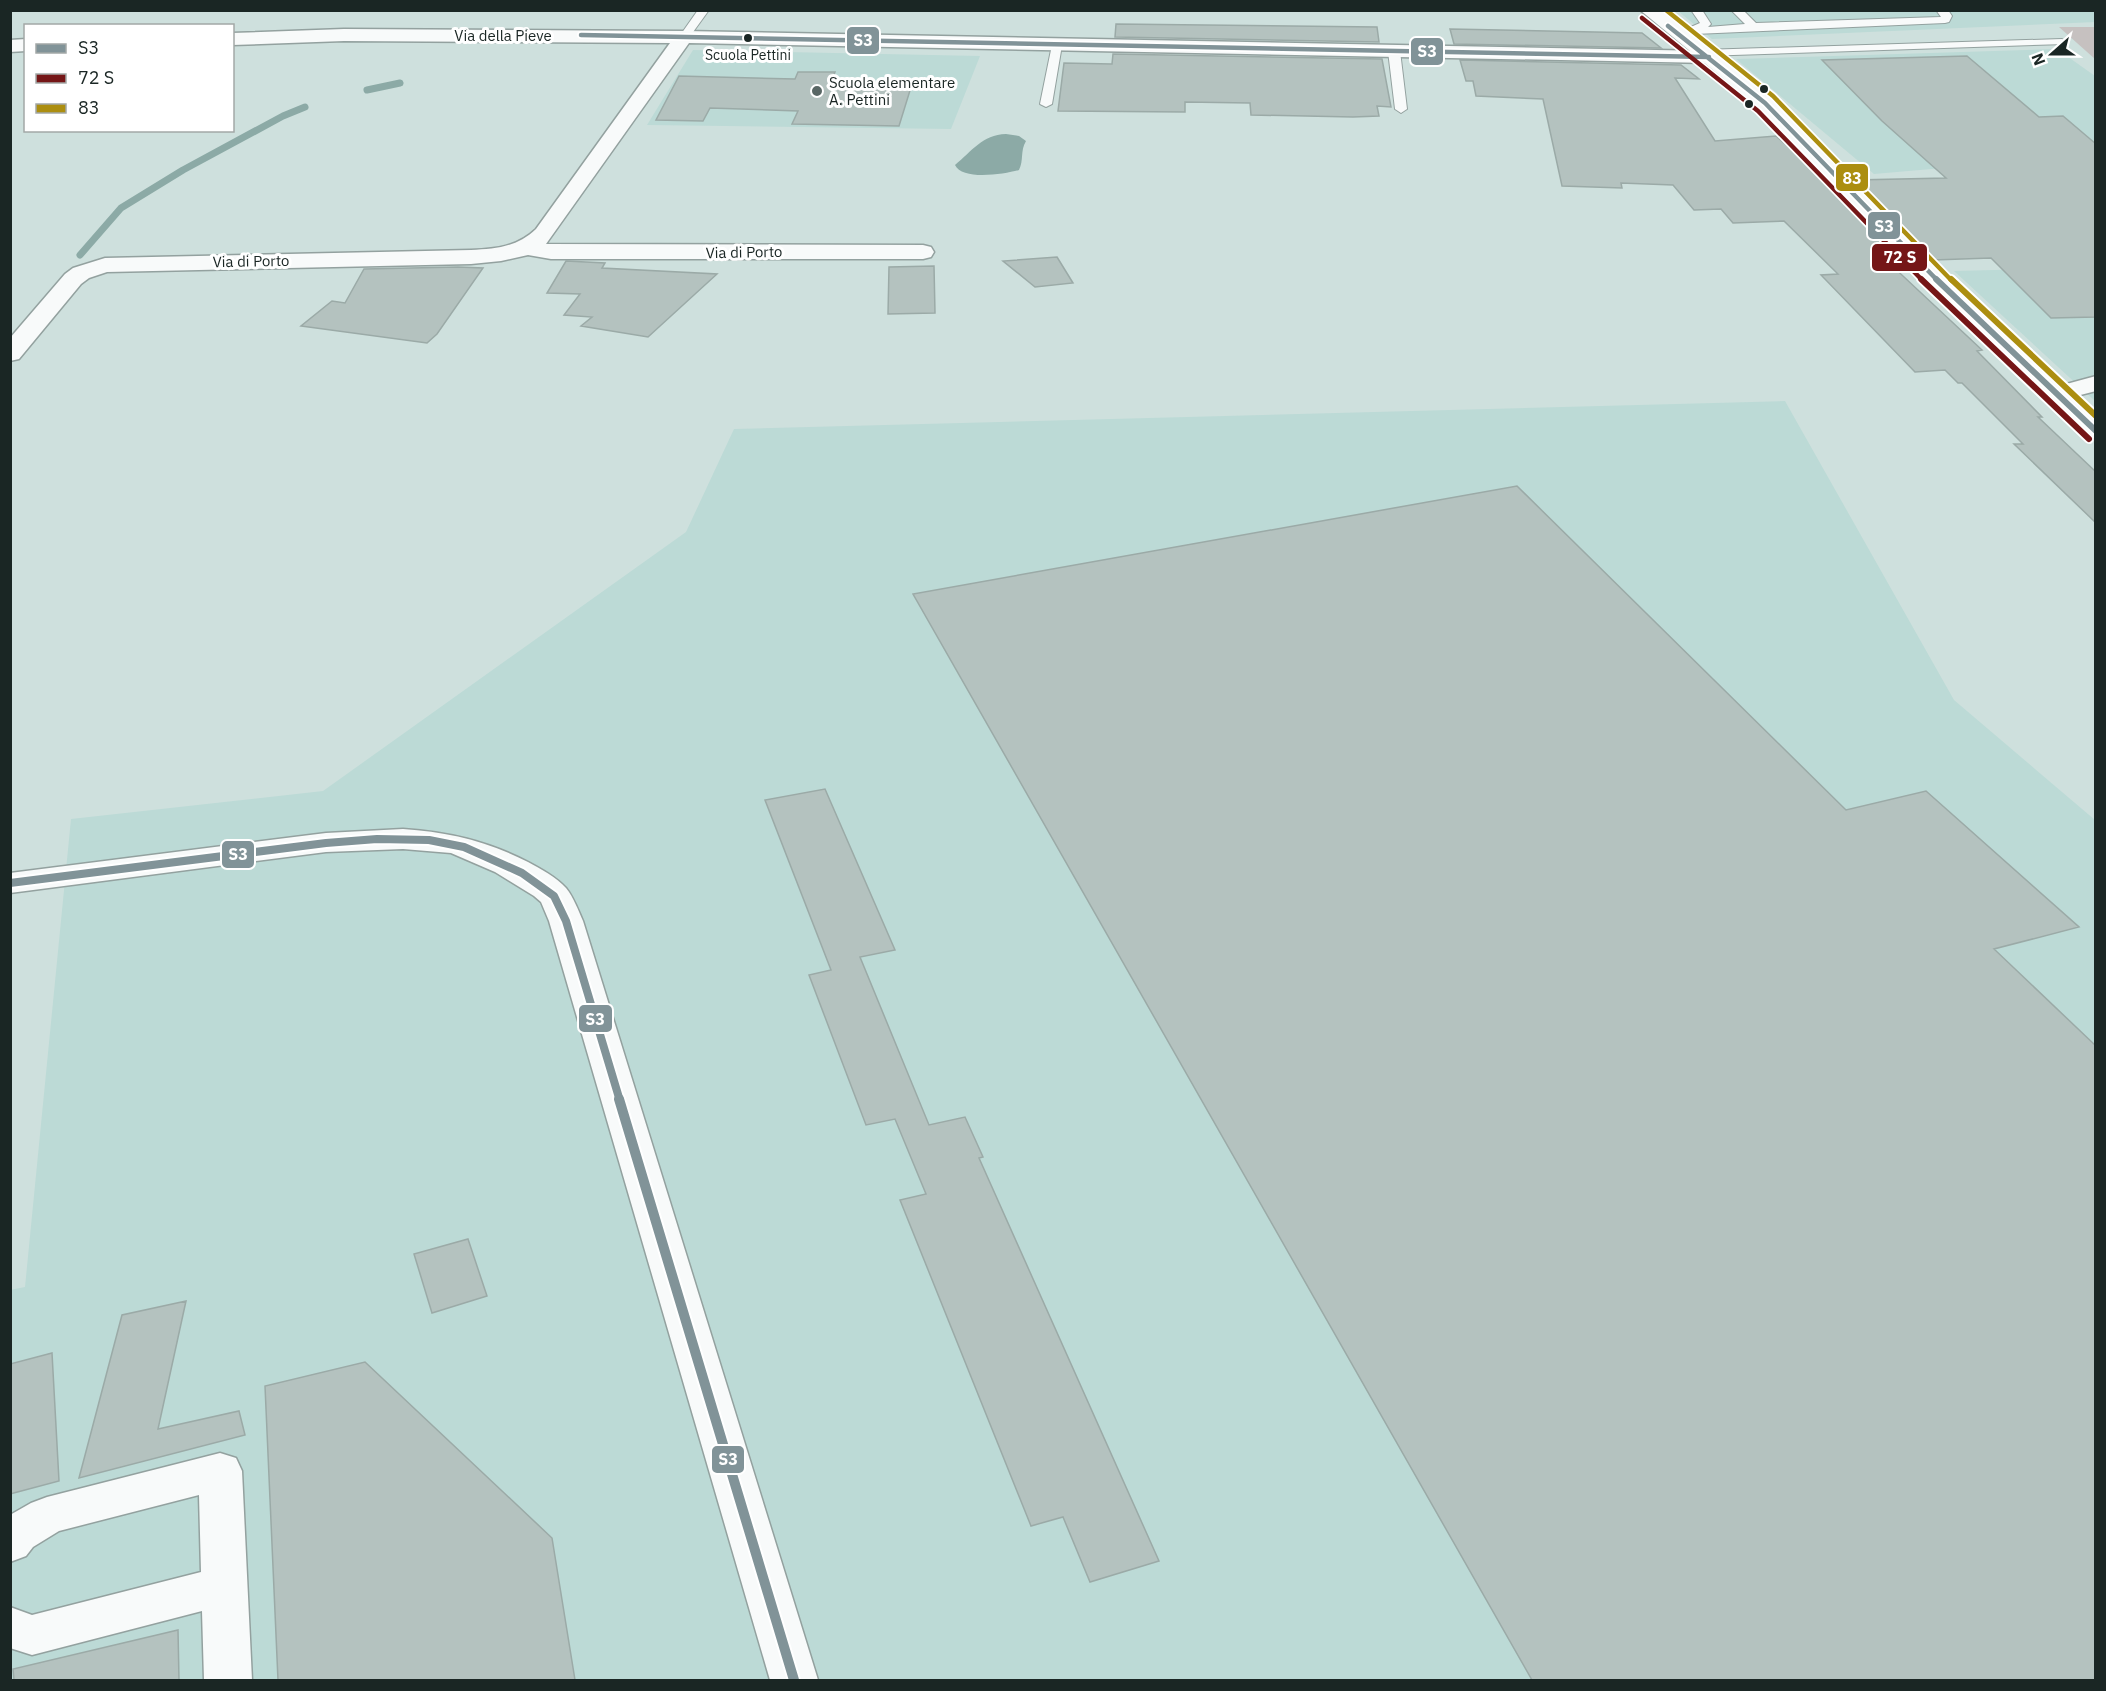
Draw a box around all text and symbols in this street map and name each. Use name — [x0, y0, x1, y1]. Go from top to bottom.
legend — [24, 24, 234, 132]
north arrow — [2022, 24, 2082, 84]
street label: Via della Pieve — [454, 26, 552, 45]
line badge: S3 — [846, 26, 880, 55]
text: S3 — [853, 30, 873, 50]
marker: Scuola Pettini — [742, 32, 754, 44]
text: S3 — [78, 36, 99, 59]
line badge: S3 — [1410, 37, 1444, 66]
text: S3 — [1417, 41, 1437, 61]
place label: Scuola Pettini — [705, 46, 791, 64]
text: N — [2027, 50, 2049, 68]
text: 72 S — [78, 66, 114, 89]
place label: Scuola elementare A. Pettini — [829, 73, 955, 109]
unlabelled marker — [1758, 83, 1770, 95]
marker: Scuola elementare A. Pettini — [810, 84, 824, 98]
text: 83 — [78, 96, 100, 119]
unlabelled marker — [1743, 98, 1755, 110]
line badge: 83 — [1835, 163, 1869, 192]
text: 83 — [1842, 168, 1862, 188]
line badge: S3 — [1867, 211, 1901, 240]
text: S3 — [1874, 216, 1894, 236]
street label: Via di Porto — [705, 242, 783, 262]
line badge: 72 S — [1871, 243, 1928, 272]
text: 72 S — [1884, 247, 1916, 267]
street label: Via di Porto — [212, 251, 290, 271]
line badge: S3 — [221, 840, 255, 869]
text: S3 — [228, 844, 248, 864]
line badge: S3 — [578, 1004, 613, 1033]
text: S3 — [585, 1009, 605, 1029]
line badge: S3 — [711, 1445, 745, 1474]
text: S3 — [718, 1449, 738, 1469]

